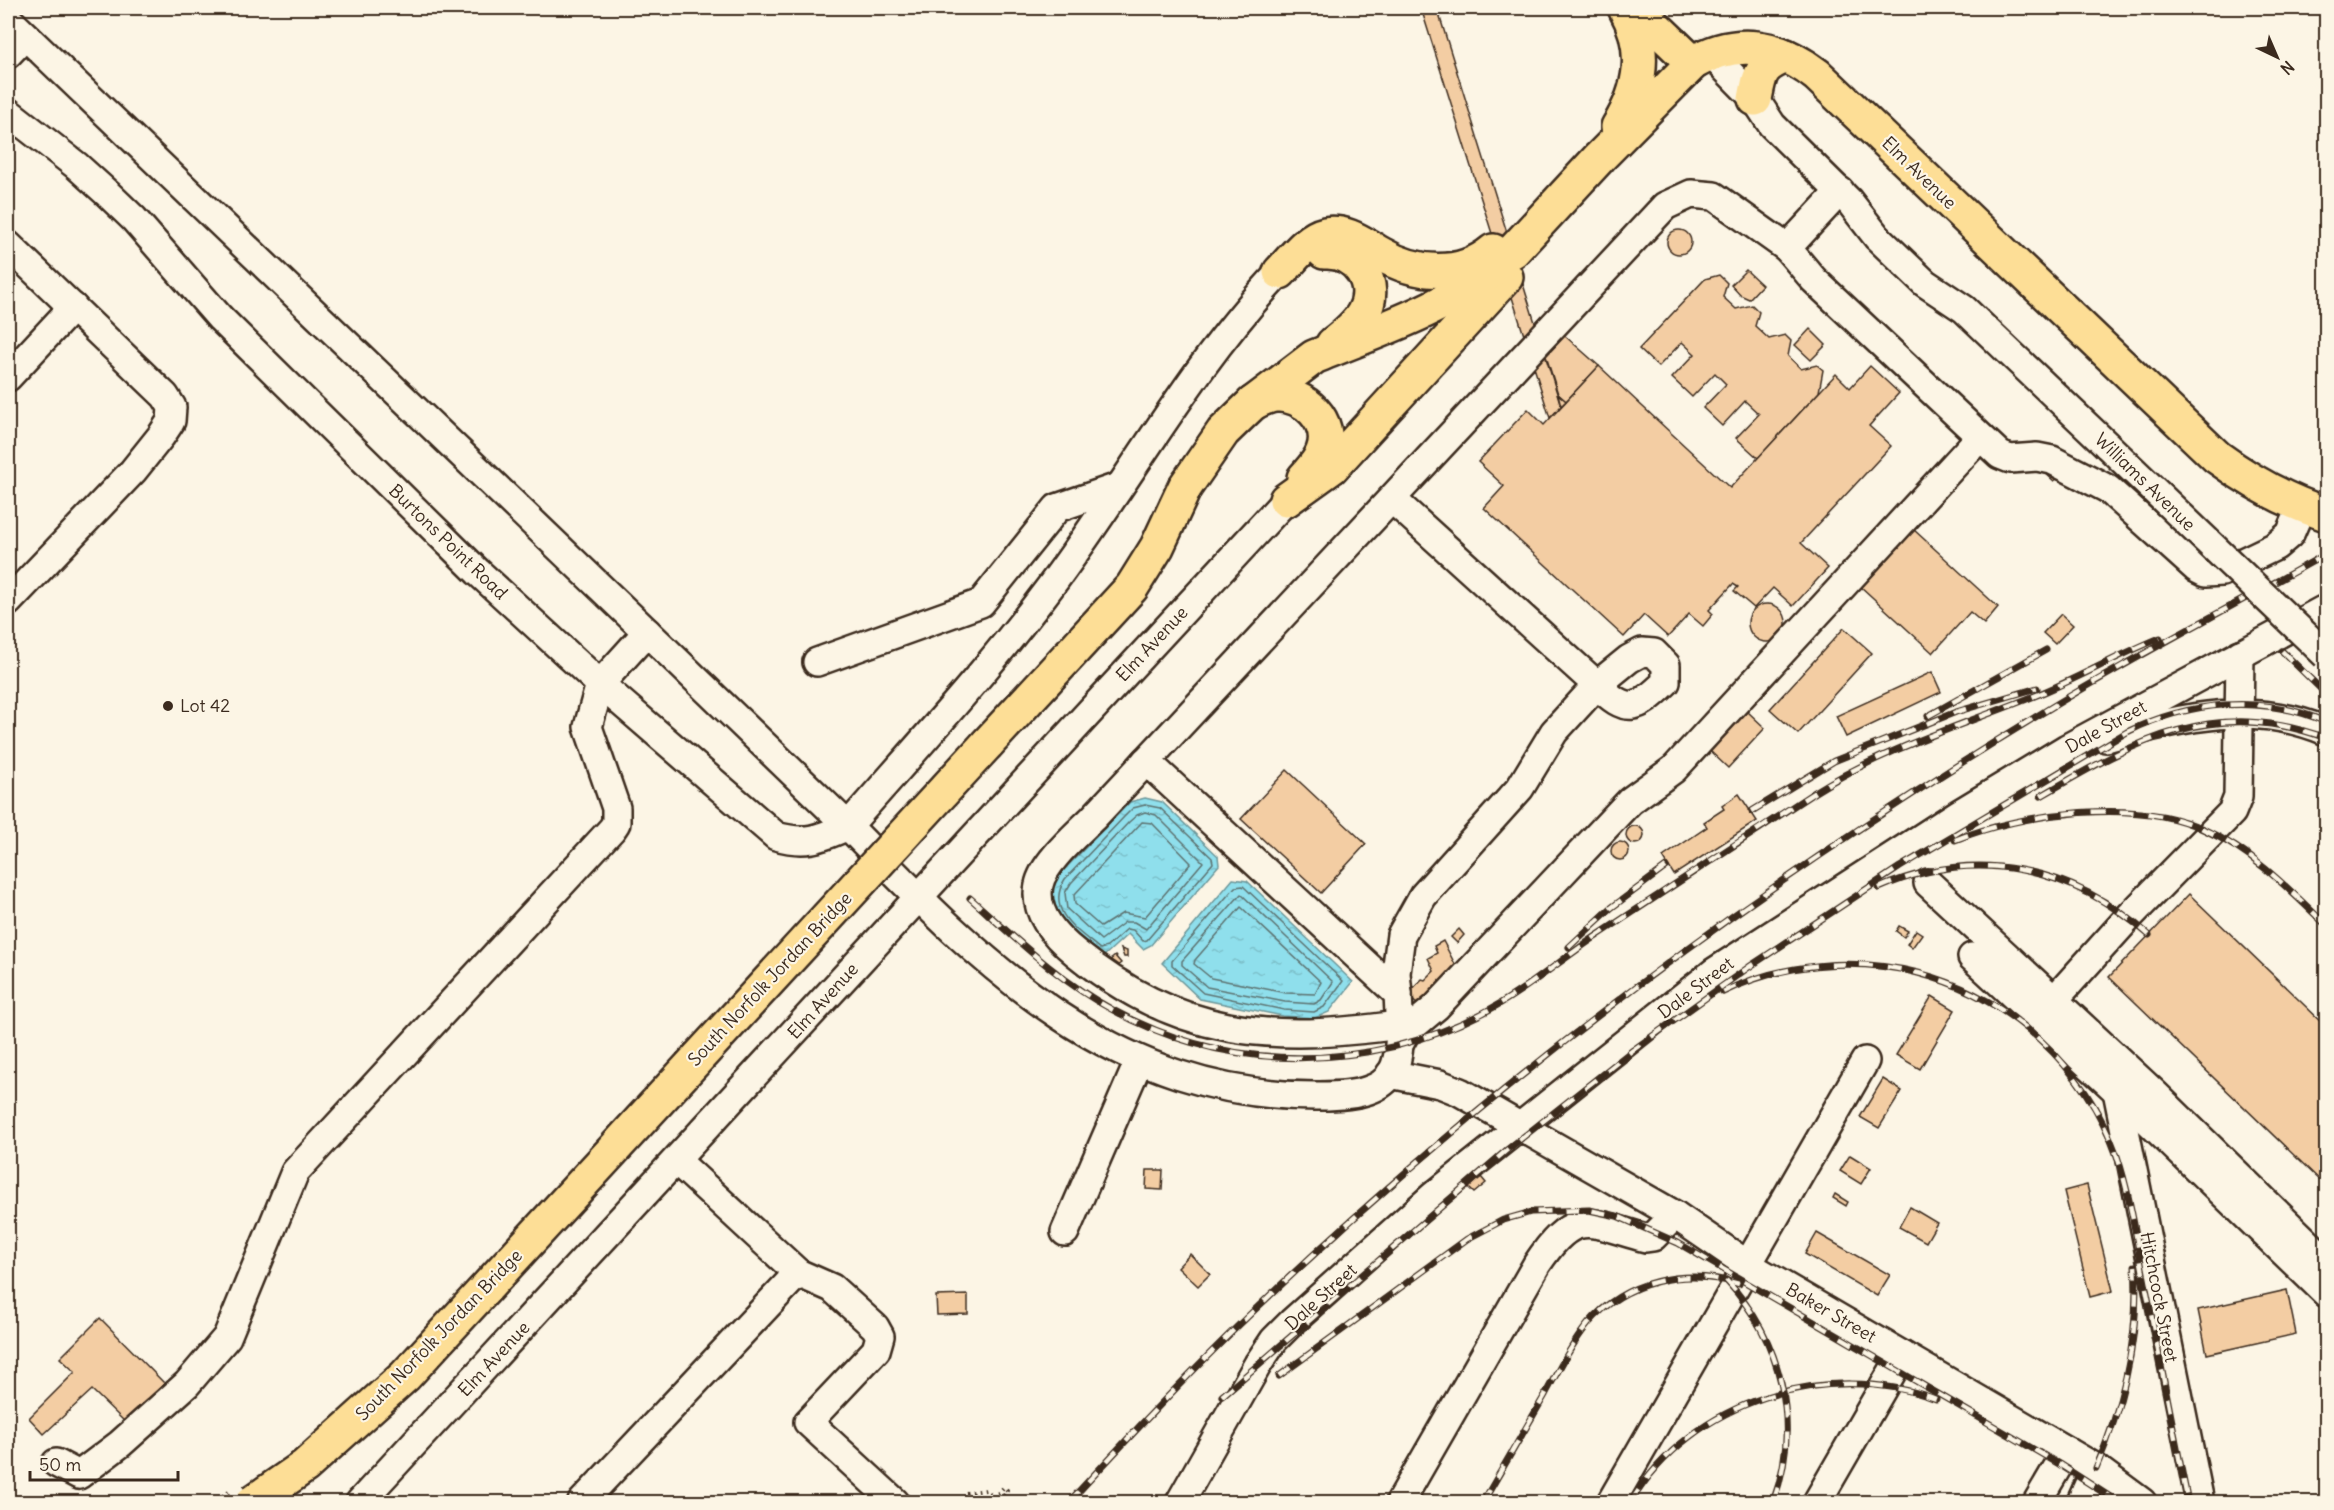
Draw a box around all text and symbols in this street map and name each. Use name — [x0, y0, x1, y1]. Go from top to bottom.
north arrow — [2247, 27, 2307, 87]
text: N — [2276, 57, 2298, 79]
street label: Elm Avenue — [1877, 131, 1962, 214]
street label: Williams Avenue — [2090, 428, 2201, 536]
street label: Burtons Point Road — [384, 479, 513, 604]
street label: Elm Avenue — [1111, 601, 1192, 686]
place label: Lot 42 — [180, 694, 230, 717]
street label: Dale Street — [2061, 695, 2150, 758]
marker: Lot 42 — [161, 699, 175, 713]
street label: South Norfolk Jordan Bridge — [683, 887, 856, 1071]
street label: Dale Street — [1653, 952, 1738, 1024]
street label: Elm Avenue — [782, 958, 863, 1044]
street label: Hitchcock Street — [2136, 1230, 2183, 1364]
street label: South Norfolk Jordan Bridge — [351, 1244, 527, 1425]
street label: Dale Street — [1280, 1258, 1361, 1335]
street label: Baker Street — [1782, 1277, 1881, 1348]
street label: Elm Avenue — [453, 1316, 534, 1401]
scale bar — [30, 1444, 178, 1482]
text: 50 m — [39, 1453, 81, 1476]

